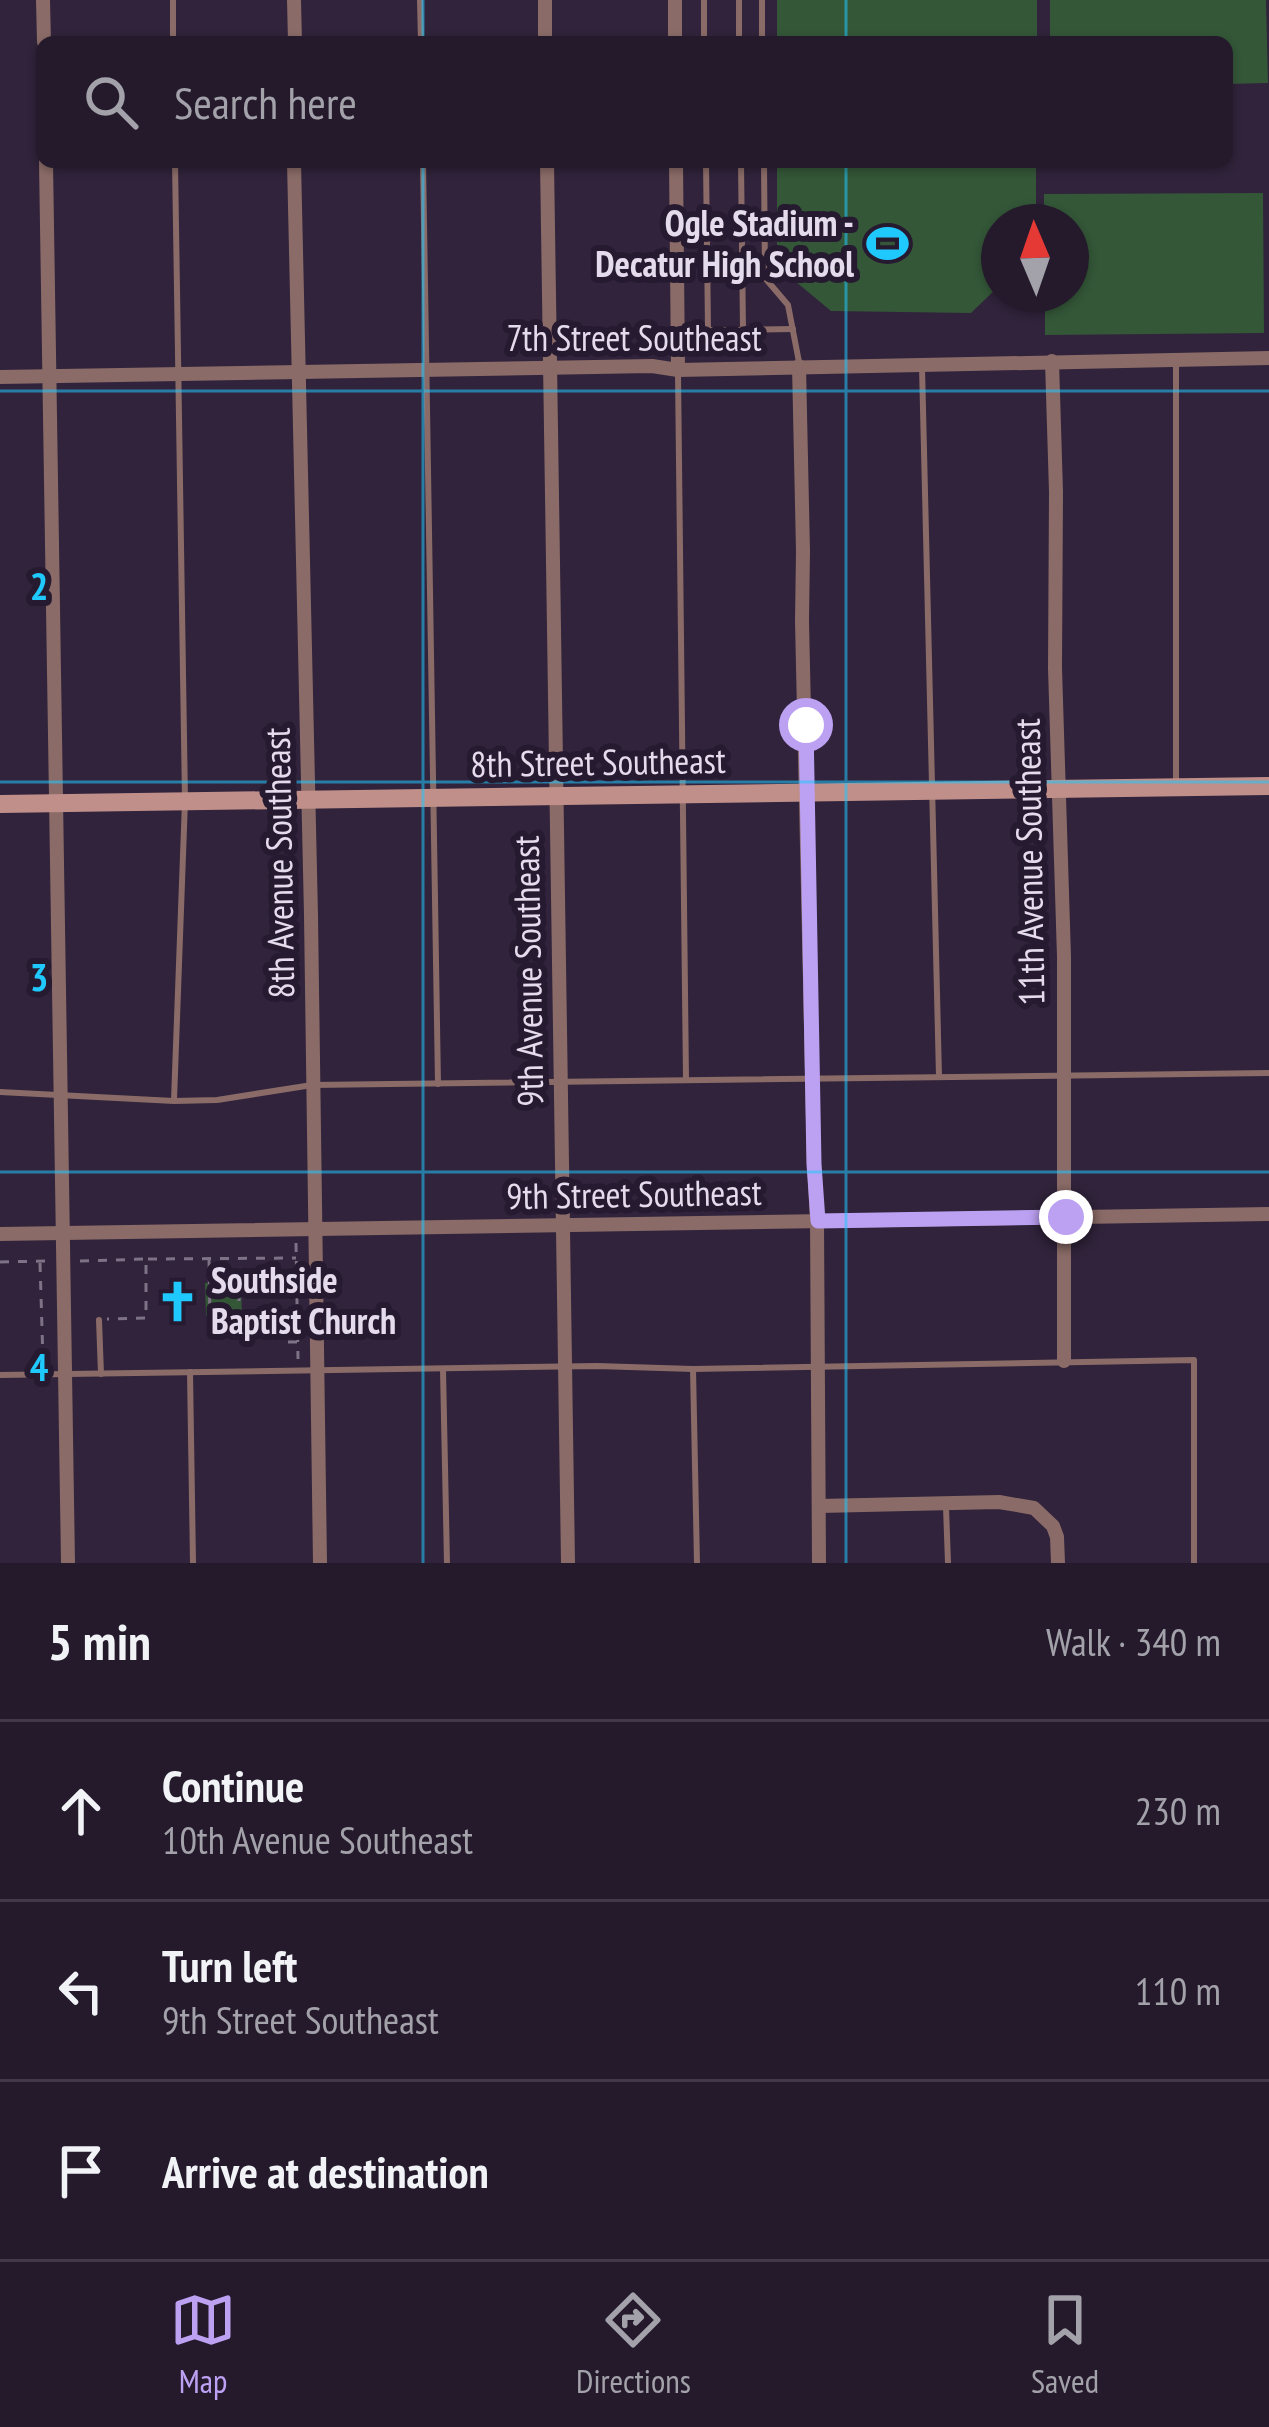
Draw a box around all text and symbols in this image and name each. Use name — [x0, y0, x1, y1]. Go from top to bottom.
search box — [36, 36, 1233, 168]
icon: search — [78, 69, 144, 135]
text: Search here — [174, 73, 357, 131]
place label: Ogle Stadium - Decatur High School — [595, 199, 854, 287]
north arrow — [981, 204, 1089, 312]
sports icon: Ogle Stadium - Decatur High School — [865, 221, 911, 267]
street label: 7th Street Southeast — [506, 314, 762, 361]
text: 2 — [30, 560, 48, 611]
route start — [779, 698, 833, 752]
street label: 11th Avenue Southeast — [1002, 718, 1055, 1006]
street label: 8th Avenue Southeast — [253, 727, 304, 999]
street label: 8th Street Southeast — [470, 736, 726, 787]
street label: 9th Avenue Southeast — [502, 835, 553, 1107]
text: 3 — [30, 951, 48, 1002]
street label: 9th Street Southeast — [506, 1168, 762, 1219]
route end — [1039, 1190, 1093, 1244]
place label: Southside Baptist Church — [211, 1256, 396, 1344]
church icon: Southside Baptist Church — [154, 1278, 200, 1324]
text: 4 — [30, 1341, 49, 1392]
text: 5 min — [48, 1608, 151, 1674]
text: Walk · 340 m — [1046, 1616, 1221, 1667]
text: Continue — [162, 1756, 304, 1814]
icon: ahead — [48, 1778, 114, 1844]
text: 230 m — [1135, 1785, 1221, 1836]
text: 10th Avenue Southeast — [162, 1814, 473, 1865]
text: Turn left — [162, 1936, 297, 1994]
icon: left — [48, 1958, 114, 2024]
text: 110 m — [1135, 1965, 1221, 2016]
text: 9th Street Southeast — [162, 1994, 439, 2045]
icon: arrive — [48, 2138, 114, 2204]
text: Arrive at destination — [162, 2142, 489, 2200]
tab: Map — [170, 2287, 236, 2402]
tab: Directions — [576, 2287, 691, 2402]
tab: Saved — [1031, 2287, 1099, 2402]

